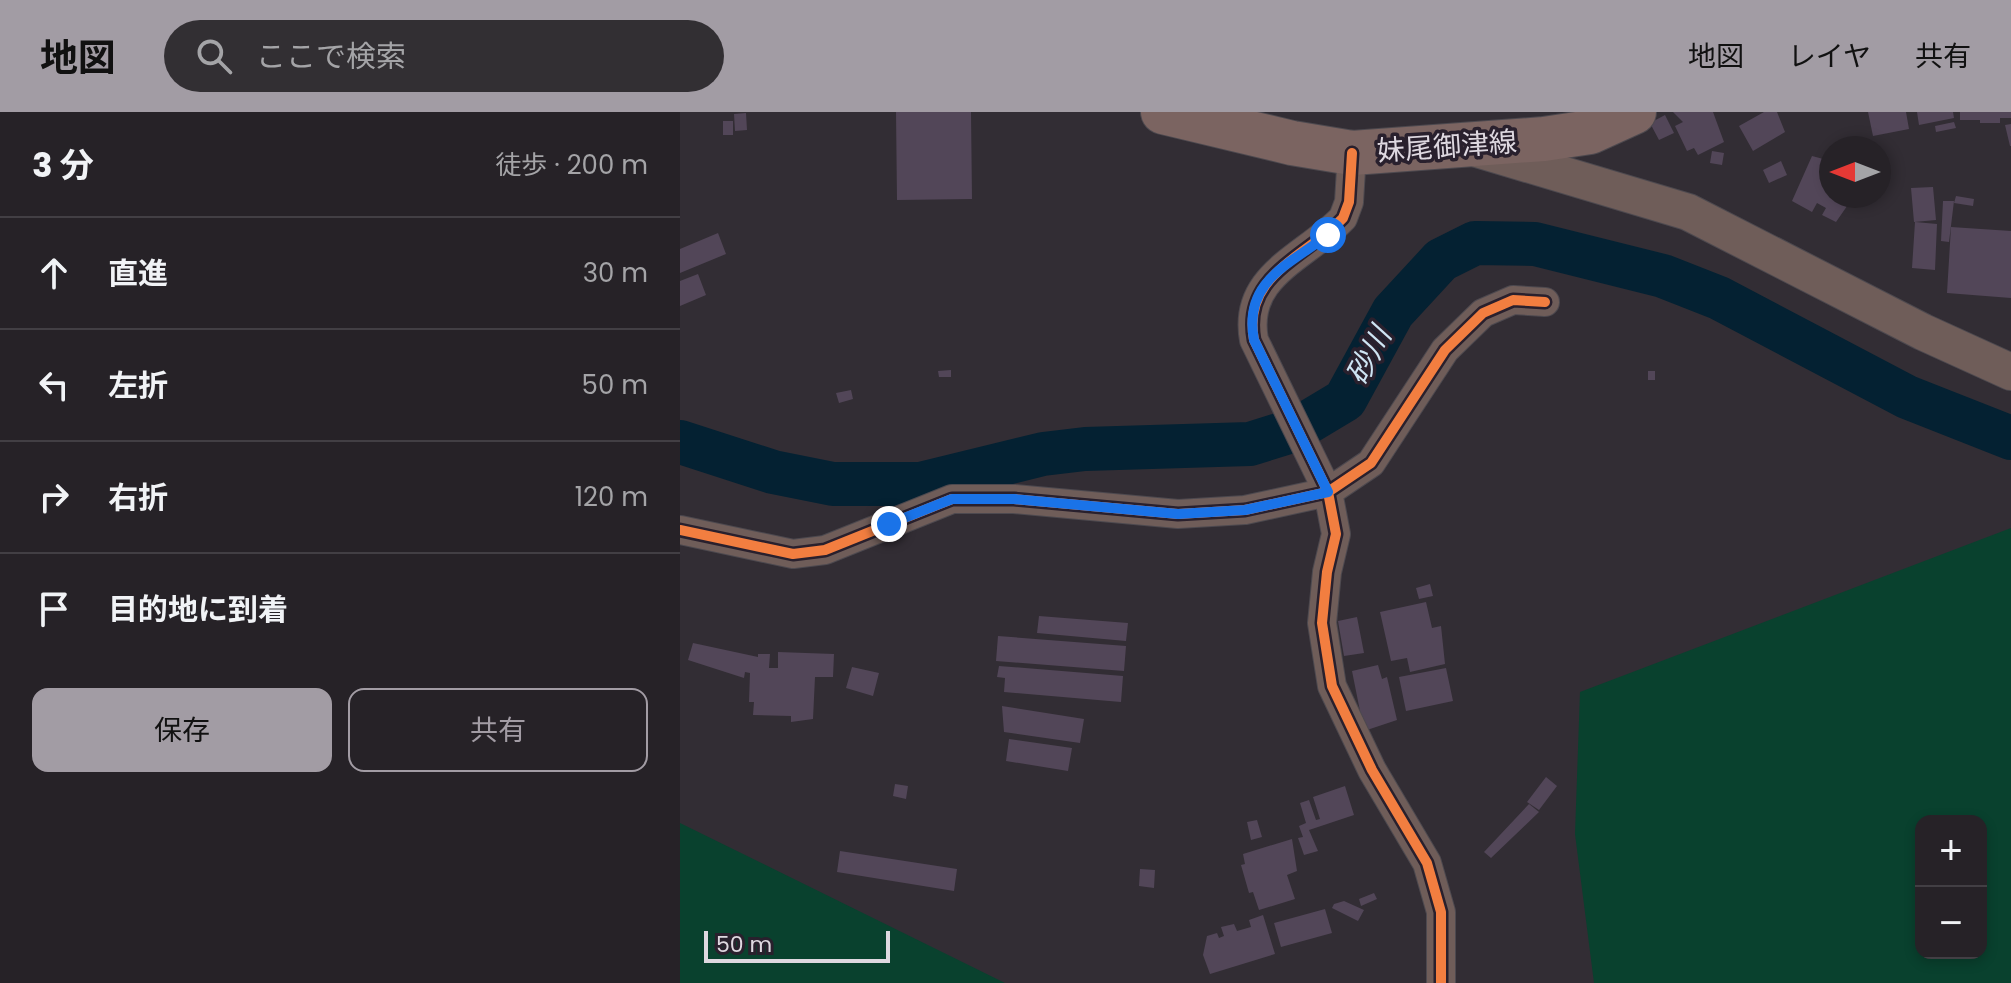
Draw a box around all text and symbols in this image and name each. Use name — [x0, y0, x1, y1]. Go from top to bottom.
search box — [164, 20, 724, 92]
text: 地図 — [40, 31, 116, 84]
icon: search — [192, 34, 236, 78]
text: ここで検索 — [256, 35, 406, 78]
text: 地図 — [1688, 37, 1744, 76]
text: レイヤ — [1788, 37, 1871, 76]
text: 共有 — [1915, 37, 1971, 76]
street label: 妹尾御津線 — [1376, 122, 1518, 171]
north arrow — [1819, 136, 1891, 208]
text: 3 分 — [32, 141, 94, 189]
text: 徒歩 · 200 m — [495, 147, 648, 183]
route start — [1310, 217, 1346, 253]
icon: ahead — [32, 251, 76, 295]
text: 直進 — [108, 252, 168, 295]
text: 30 m — [583, 255, 648, 291]
water label: 砂川 — [1335, 317, 1403, 392]
icon: left — [32, 363, 76, 407]
text: 左折 — [108, 364, 168, 407]
text: 50 m — [582, 367, 648, 403]
icon: right — [32, 475, 76, 519]
text: 右折 — [108, 476, 168, 519]
text: 120 m — [575, 479, 648, 515]
route end — [871, 506, 907, 542]
icon: arrive — [32, 587, 76, 631]
text: 目的地に到着 — [108, 588, 288, 631]
button: 保存 — [32, 688, 332, 772]
button: 共有 — [348, 688, 648, 772]
map controls — [1915, 815, 1987, 959]
button: + — [1915, 815, 1987, 887]
button: − — [1915, 887, 1987, 959]
scale bar — [704, 927, 890, 963]
text: 50 m — [716, 929, 772, 960]

